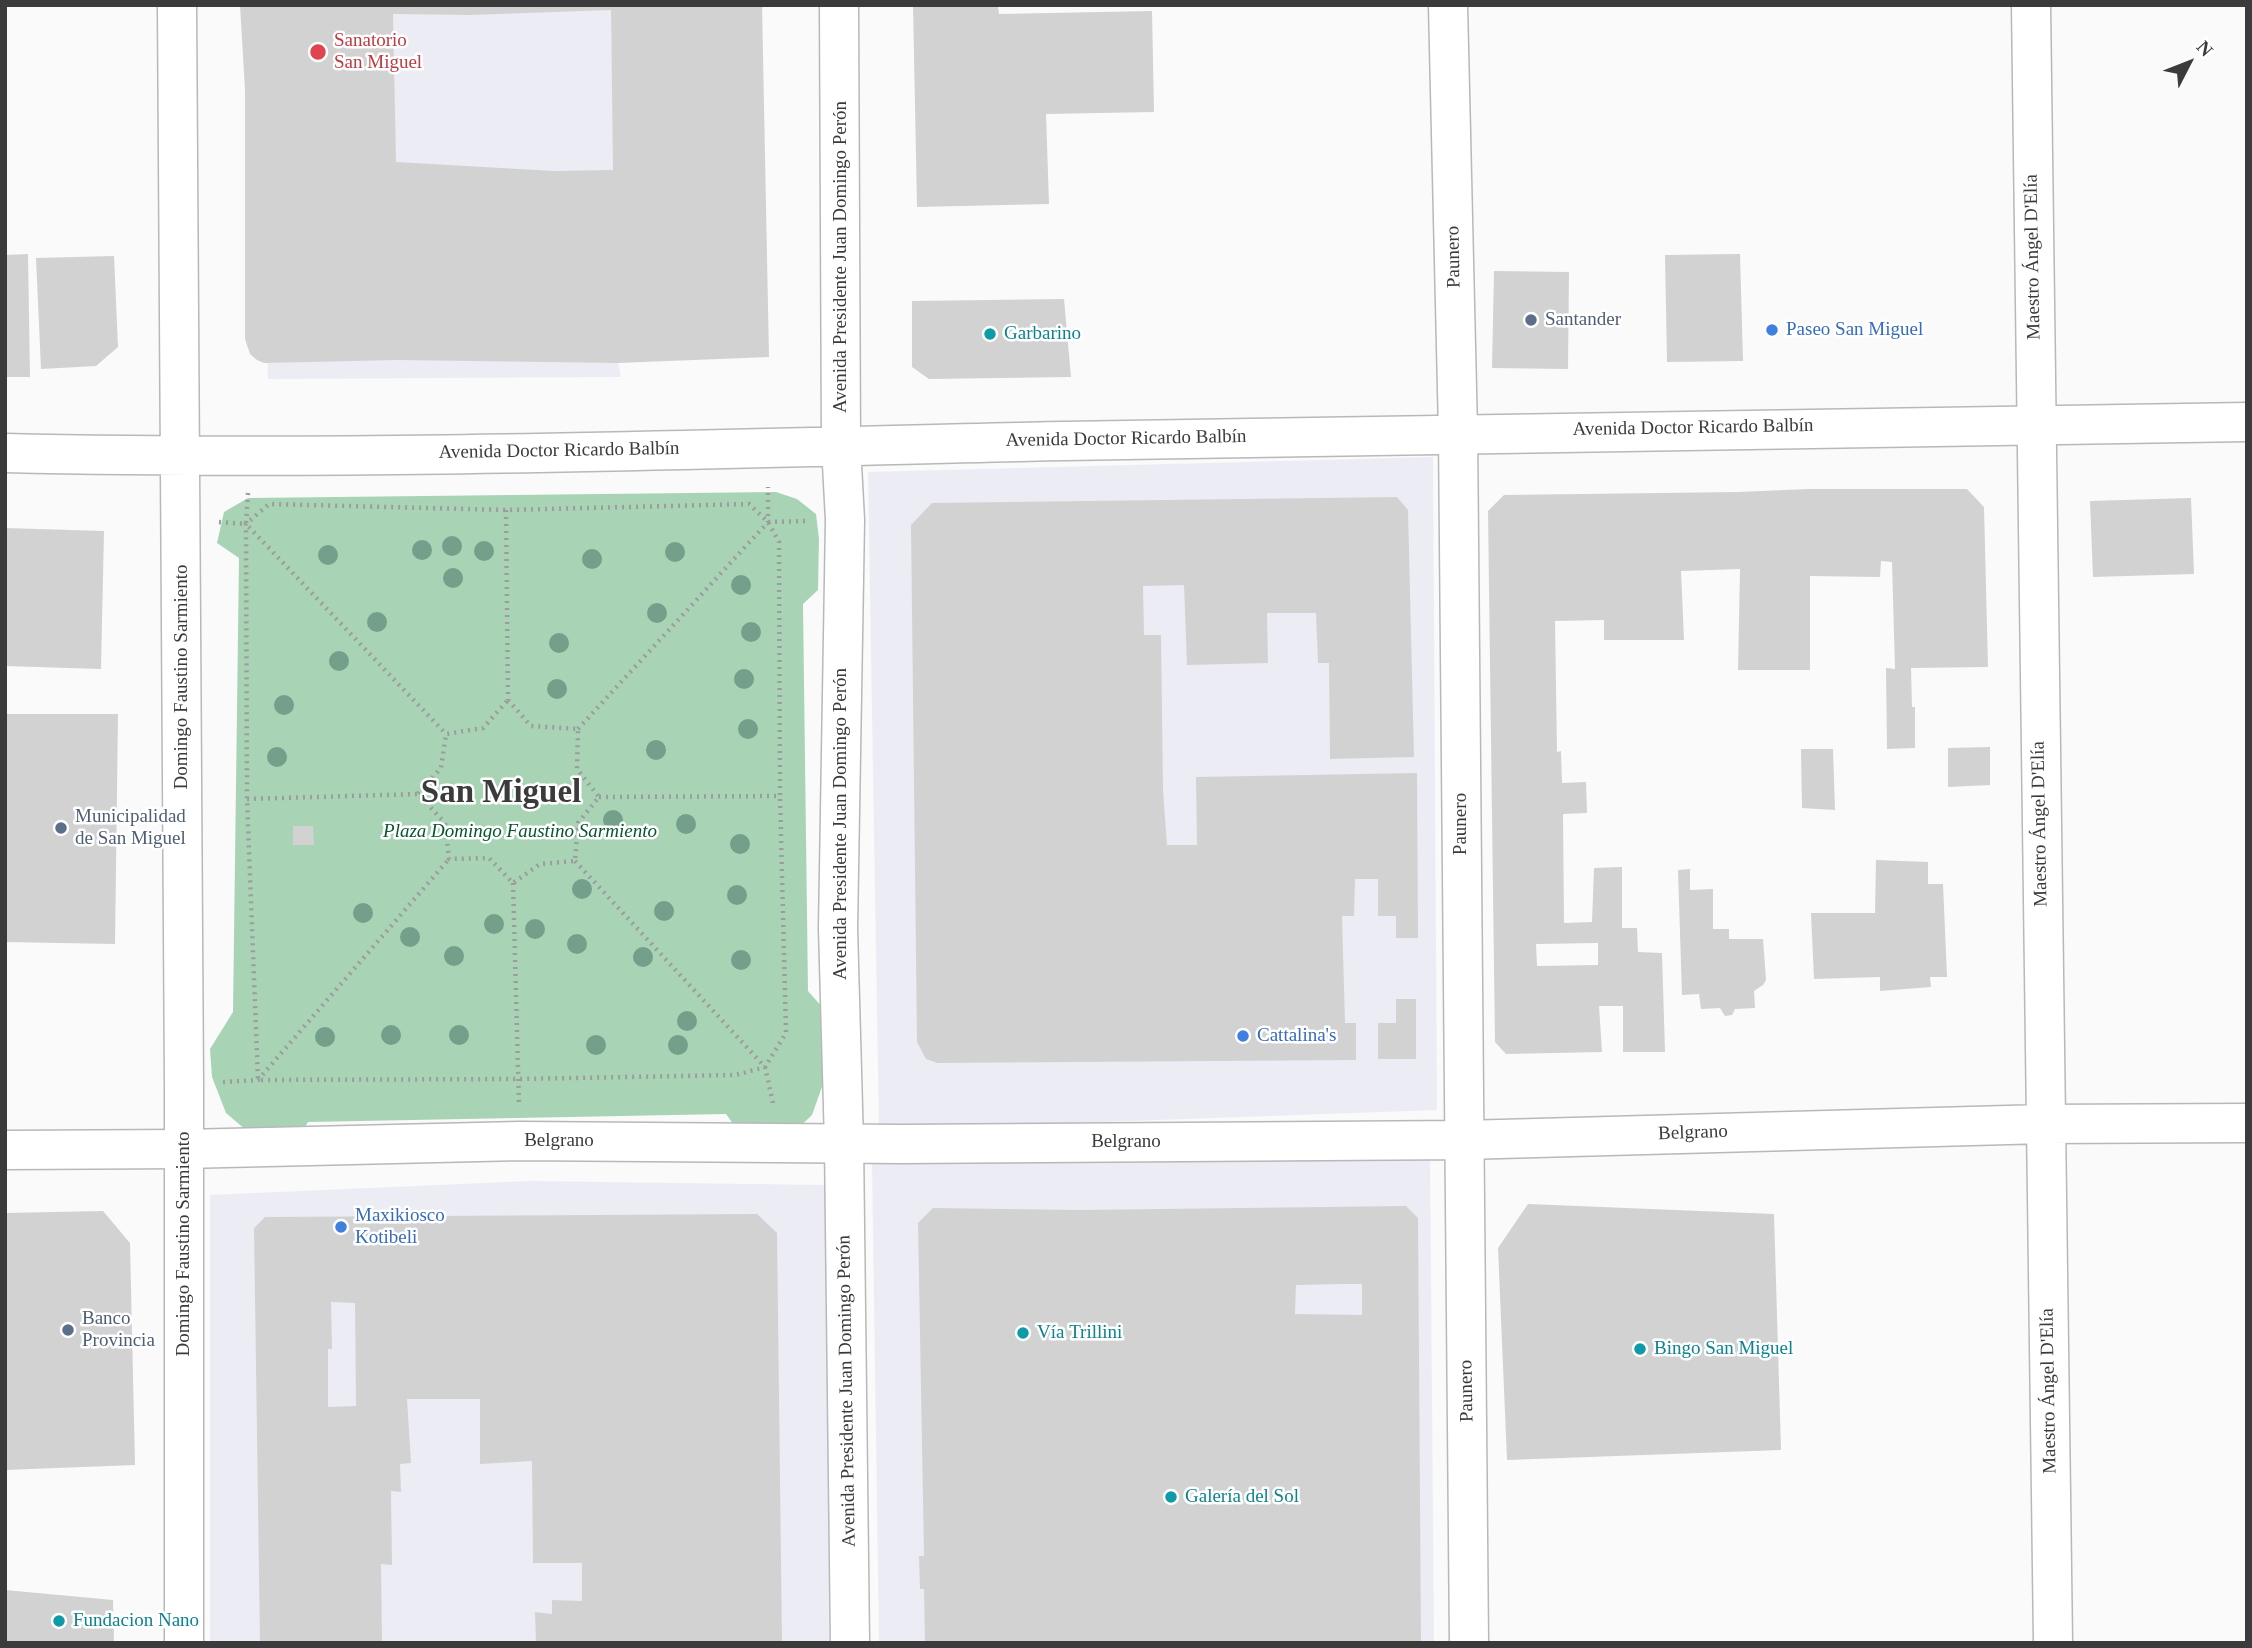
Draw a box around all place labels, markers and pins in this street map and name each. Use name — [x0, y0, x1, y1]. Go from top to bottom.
place label: Sanatorio San Miguel — [334, 30, 422, 74]
marker: Sanatorio San Miguel — [308, 42, 328, 62]
place label: Santander — [1545, 309, 1621, 331]
marker: Santander — [1523, 312, 1539, 328]
place label: Paseo San Miguel — [1786, 319, 1923, 341]
marker: Paseo San Miguel — [1764, 322, 1780, 338]
place label: Garbarino — [1004, 323, 1081, 345]
marker: Garbarino — [982, 326, 998, 342]
place label: Municipalidad de San Miguel — [75, 806, 186, 850]
marker: Municipalidad de San Miguel — [53, 820, 69, 836]
place label: Cattalina's — [1257, 1025, 1336, 1047]
marker: Cattalina's — [1235, 1028, 1251, 1044]
place label: Maxikiosco Kotibeli — [355, 1205, 445, 1249]
marker: Maxikiosco Kotibeli — [333, 1219, 349, 1235]
place label: Banco Provincia — [82, 1308, 155, 1352]
marker: Banco Provincia — [60, 1322, 76, 1338]
place label: Vía Trillini — [1037, 1322, 1122, 1344]
marker: Vía Trillini — [1015, 1325, 1031, 1341]
place label: Bingo San Miguel — [1654, 1338, 1793, 1360]
marker: Bingo San Miguel — [1632, 1341, 1648, 1357]
place label: Galería del Sol — [1185, 1486, 1299, 1508]
marker: Galería del Sol — [1163, 1489, 1179, 1505]
place label: Fundacion Nano — [73, 1610, 199, 1632]
marker: Fundacion Nano — [51, 1613, 67, 1629]

